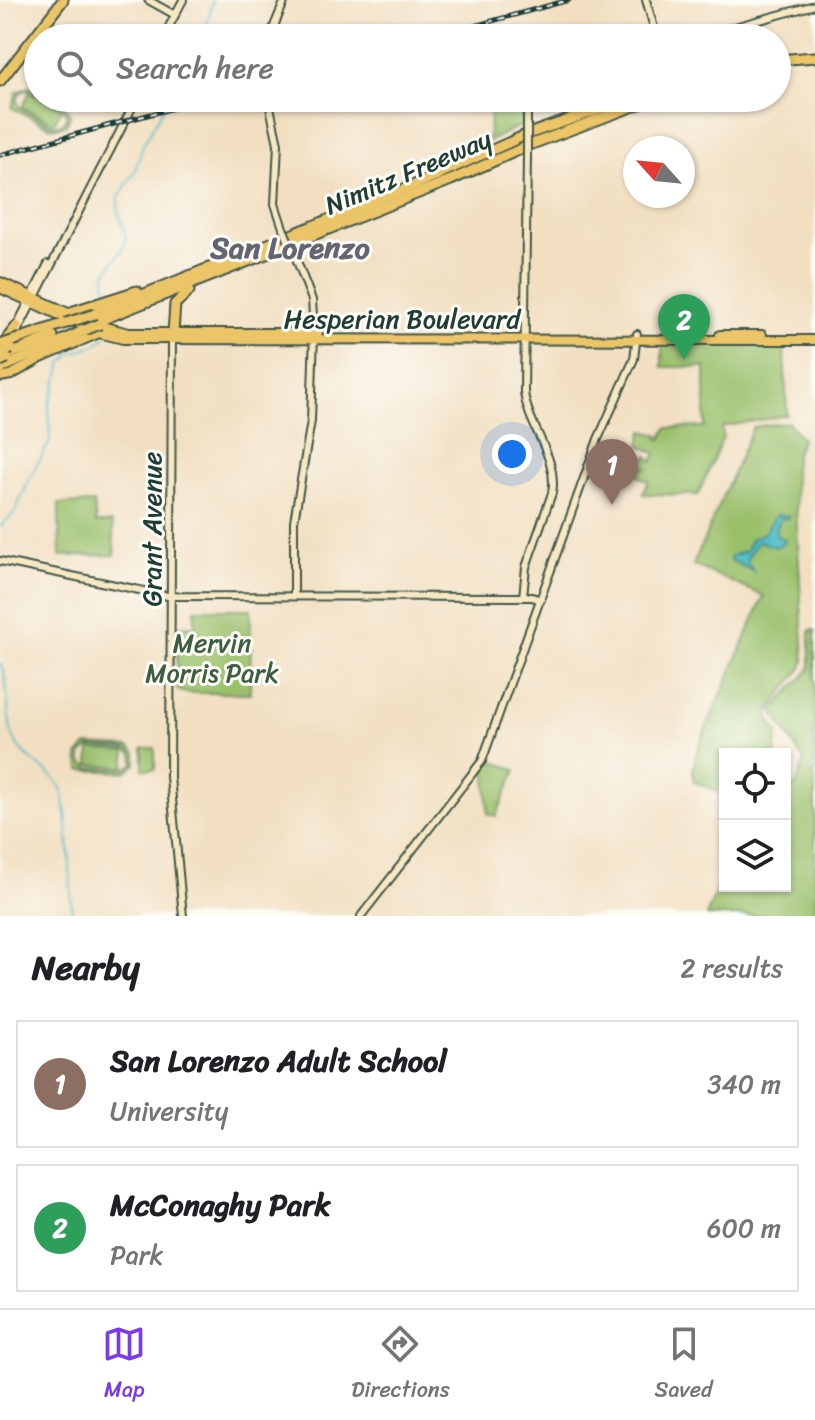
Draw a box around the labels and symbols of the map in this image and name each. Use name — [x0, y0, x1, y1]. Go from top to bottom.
street label: Nimitz Freeway — [317, 116, 499, 228]
north arrow — [623, 136, 695, 208]
district label: San Lorenzo — [209, 221, 371, 275]
pin: 2 — [658, 294, 710, 360]
street label: Hesperian Boulevard — [284, 296, 522, 342]
your location — [492, 434, 532, 474]
pin: 1 — [586, 439, 638, 505]
street label: Grant Avenue — [129, 452, 175, 607]
park label: Mervin Morris Park — [145, 620, 279, 696]

